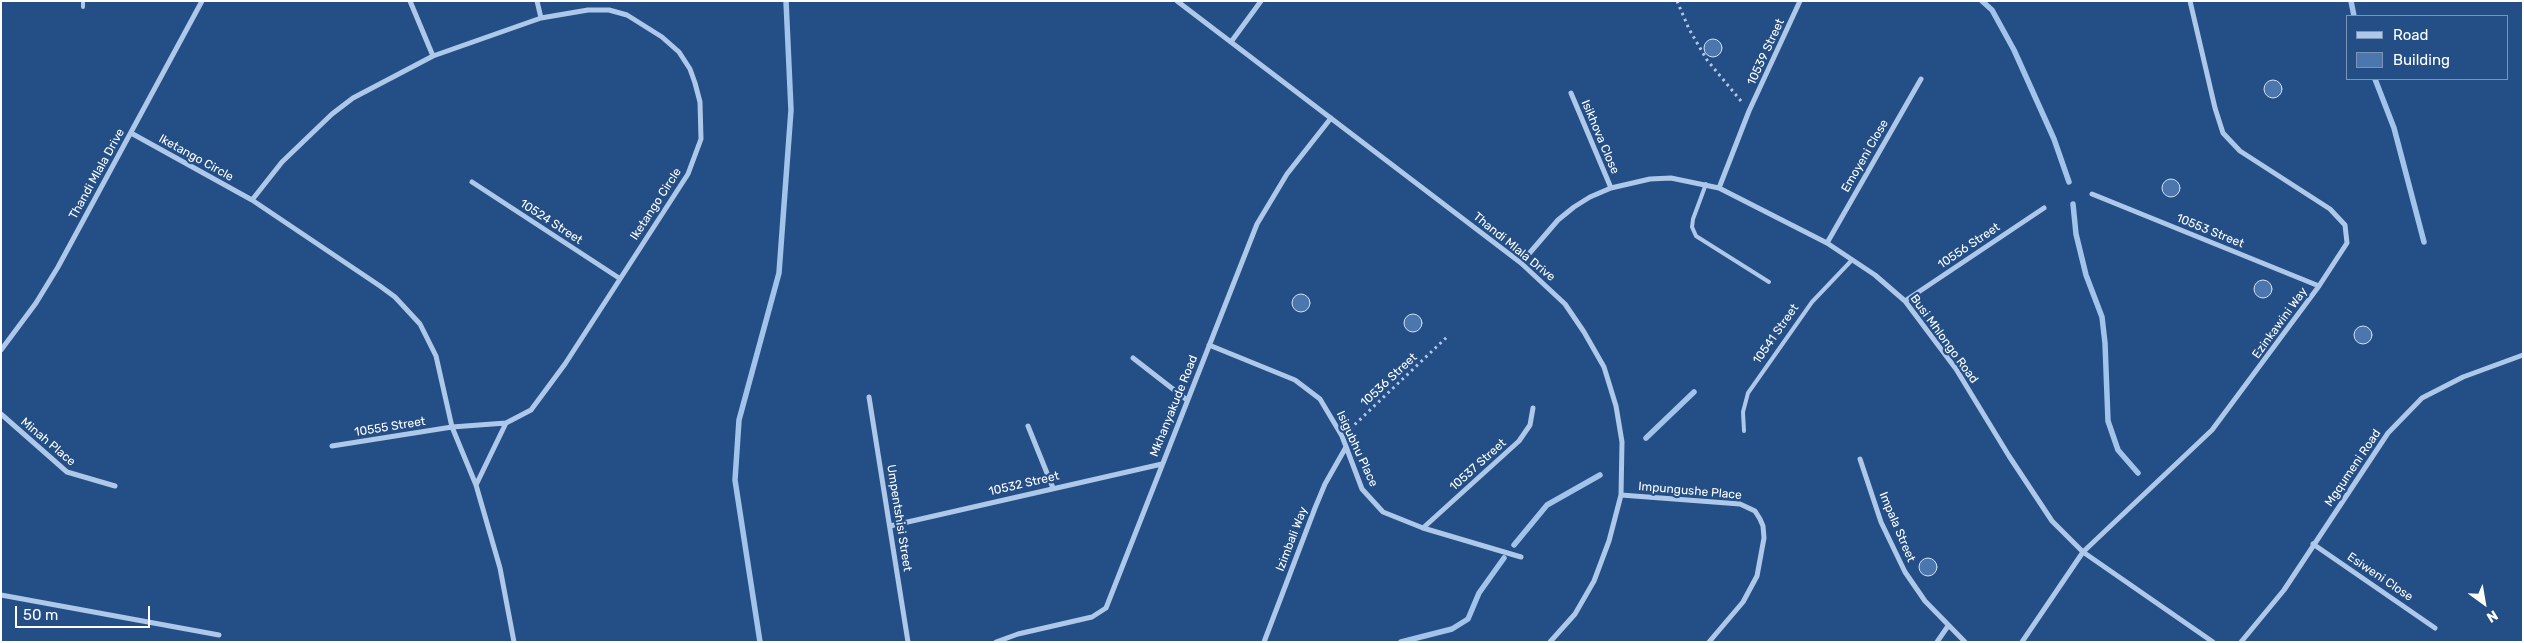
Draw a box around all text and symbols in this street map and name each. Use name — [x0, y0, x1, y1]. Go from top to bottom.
legend — [2346, 15, 2509, 80]
street label: 10539 Street — [1744, 16, 1788, 88]
text: Road — [2393, 26, 2429, 44]
text: Building — [2393, 51, 2450, 69]
street label: Isikhova Close — [1578, 98, 1622, 176]
street label: Emoyeni Close — [1838, 117, 1892, 195]
street label: Thandi Mlala Drive — [66, 126, 128, 222]
street label: Iketango Circle — [156, 132, 236, 184]
street label: Iketango Circle — [627, 165, 685, 243]
street label: 10524 Street — [517, 196, 585, 248]
street label: Thandi Mlala Drive — [1470, 210, 1558, 284]
street label: 10553 Street — [2174, 211, 2246, 251]
street label: 10556 Street — [1935, 220, 2003, 272]
street label: Ezinkawini Way — [2249, 285, 2311, 361]
street label: Busi Mhlongo Road — [1907, 292, 1981, 386]
street label: 10541 Street — [1750, 301, 1802, 367]
street label: 10536 Street — [1358, 350, 1420, 410]
street label: Mkhanyakude Road — [1147, 353, 1201, 459]
street label: Isigubhu Place — [1333, 409, 1381, 489]
street label: 10555 Street — [353, 414, 427, 440]
street label: Minah Place — [18, 415, 78, 469]
street label: Mgqumeni Road — [2322, 427, 2384, 509]
street label: 10537 Street — [1447, 436, 1509, 494]
street label: Umpentshisi Street — [883, 464, 915, 572]
street label: 10532 Street — [987, 469, 1061, 499]
street label: Impungushe Place — [1638, 479, 1742, 503]
street label: Impala Street — [1876, 490, 1918, 564]
street label: Izimbali Way — [1273, 505, 1311, 573]
street label: Esiweni Close — [2344, 550, 2416, 604]
north arrow — [2459, 578, 2509, 628]
scale bar — [18, 596, 152, 628]
text: 50 m — [23, 606, 58, 624]
text: N — [2483, 606, 2501, 626]

